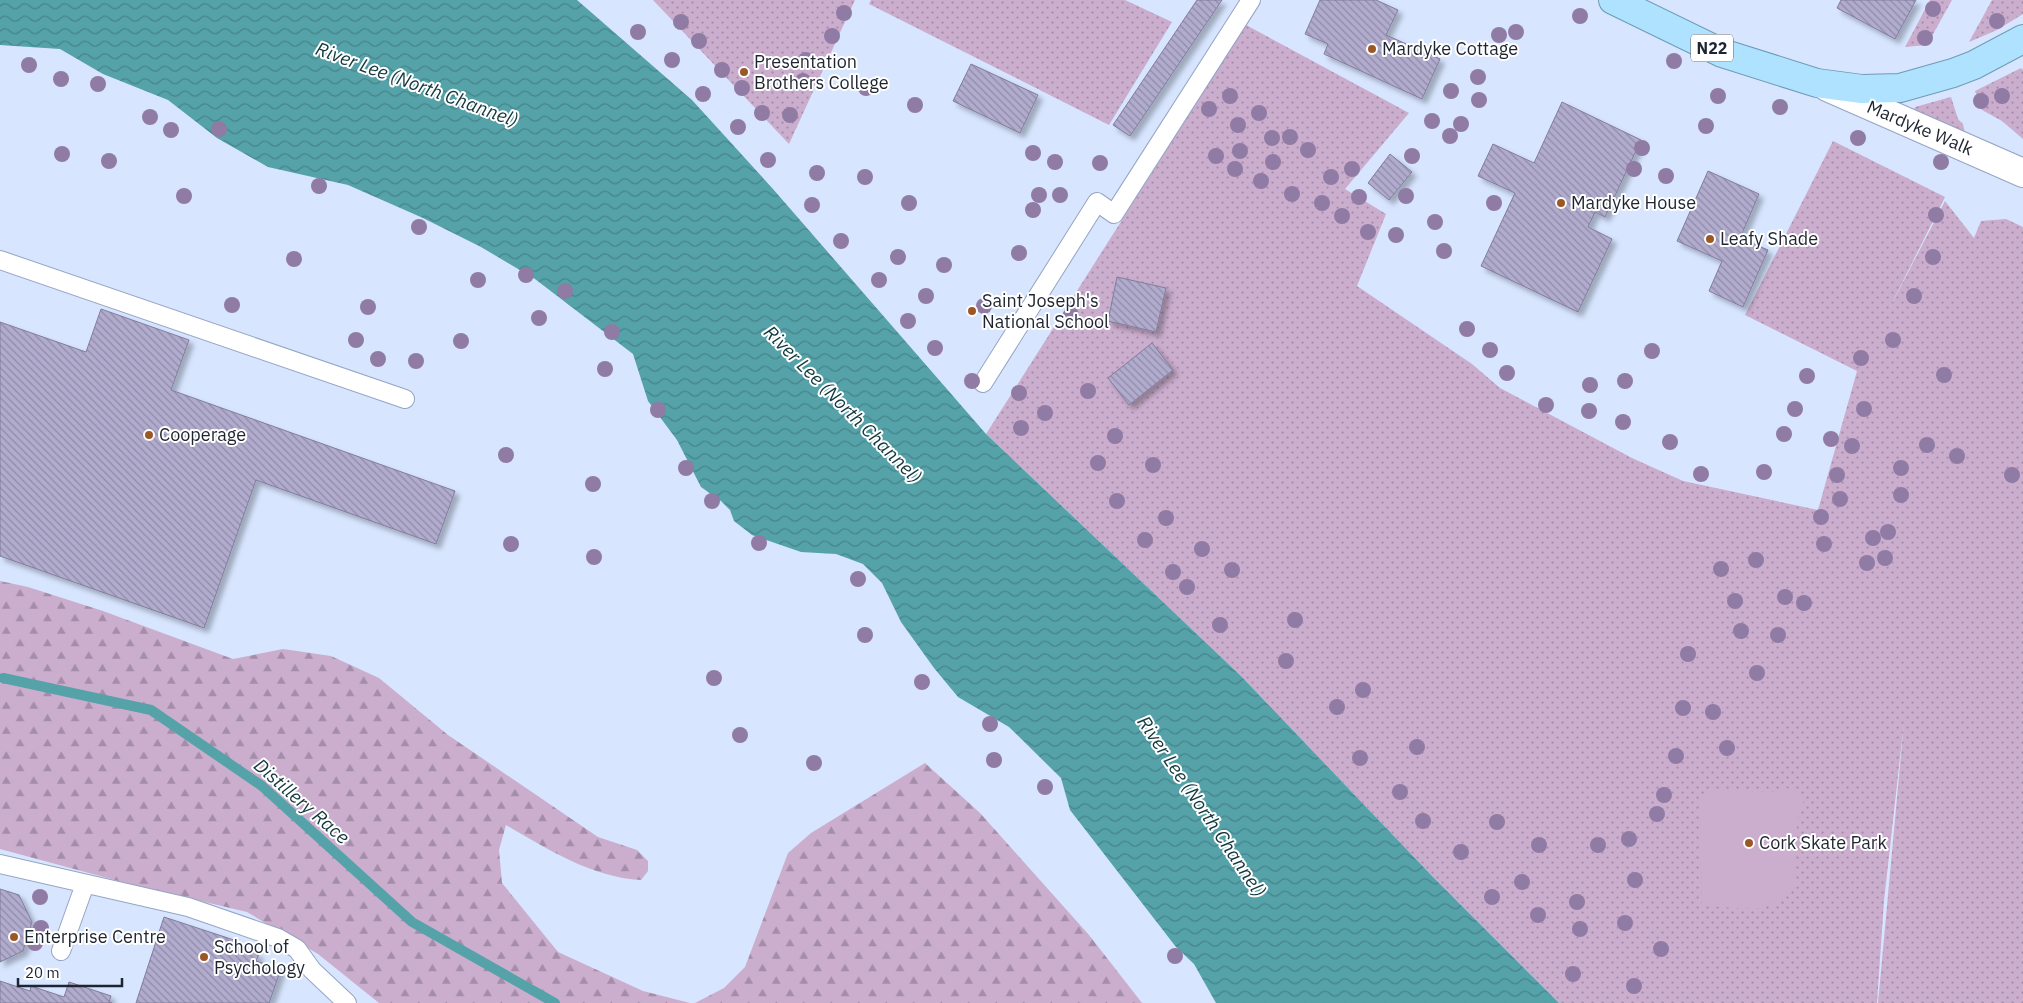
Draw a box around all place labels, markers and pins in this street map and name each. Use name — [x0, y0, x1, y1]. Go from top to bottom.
place label: Mardyke Cottage — [1382, 37, 1518, 60]
marker: Mardyke Cottage — [1366, 43, 1378, 55]
place label: Presentation Brothers College — [754, 50, 889, 94]
marker: Presentation Brothers College — [738, 66, 750, 78]
place label: Mardyke House — [1571, 191, 1696, 214]
marker: Mardyke House — [1555, 197, 1567, 209]
place label: Leafy Shade — [1720, 227, 1818, 250]
marker: Leafy Shade — [1704, 233, 1716, 245]
place label: Saint Joseph's National School — [982, 289, 1109, 333]
marker: Saint Joseph's National School — [966, 305, 978, 317]
place label: Cooperage — [159, 423, 246, 446]
marker: Cooperage — [143, 429, 155, 441]
place label: Cork Skate Park — [1759, 831, 1887, 854]
marker: Cork Skate Park — [1743, 837, 1755, 849]
place label: Enterprise Centre — [24, 925, 166, 948]
marker: Enterprise Centre — [8, 931, 20, 943]
place label: School of Psychology — [214, 935, 305, 979]
marker: School of Psychology — [198, 951, 210, 963]

